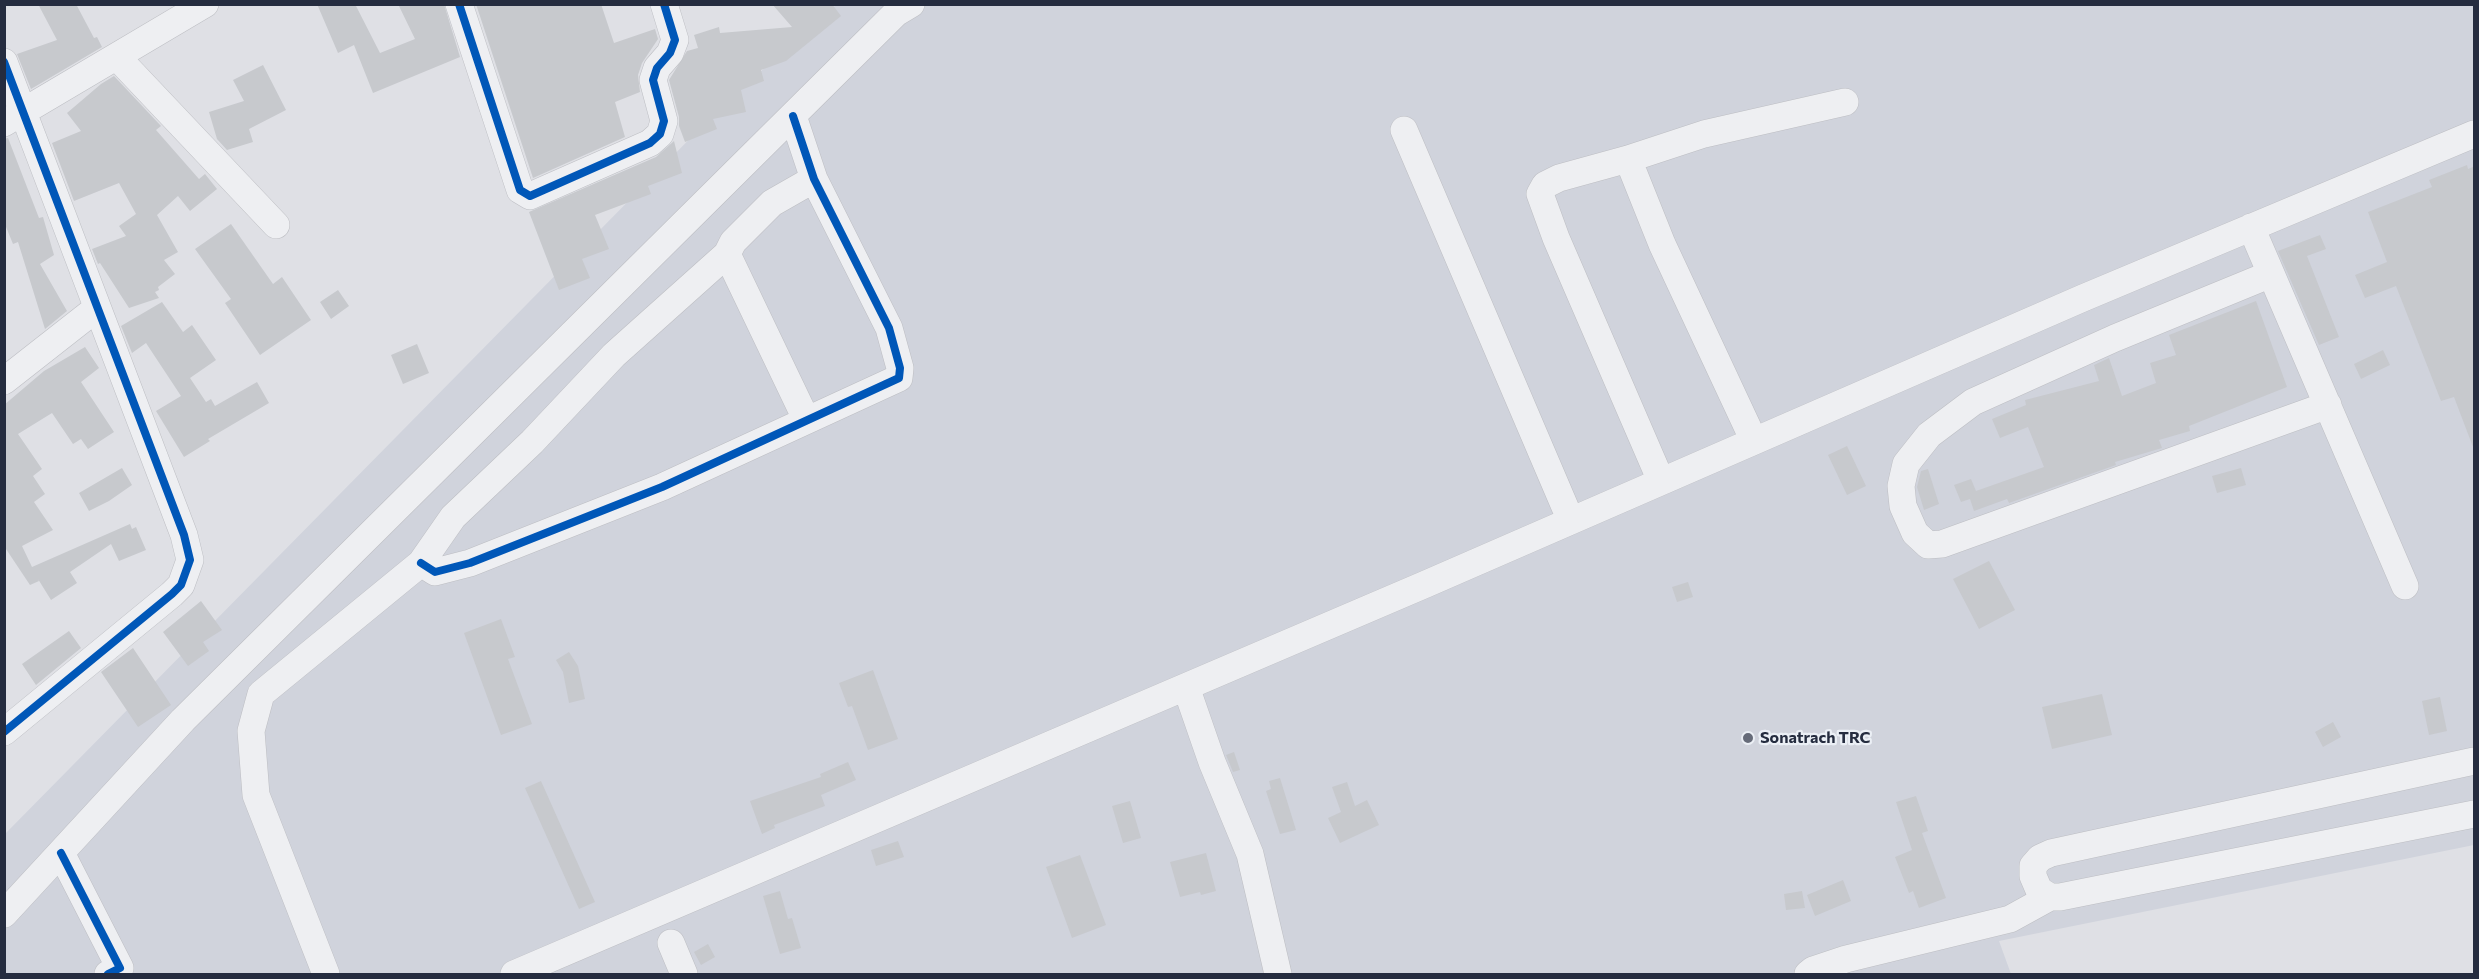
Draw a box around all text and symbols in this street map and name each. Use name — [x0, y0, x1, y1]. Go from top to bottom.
place label: Sonatrach TRC — [1760, 728, 1871, 748]
marker: Sonatrach TRC — [1741, 731, 1755, 745]

